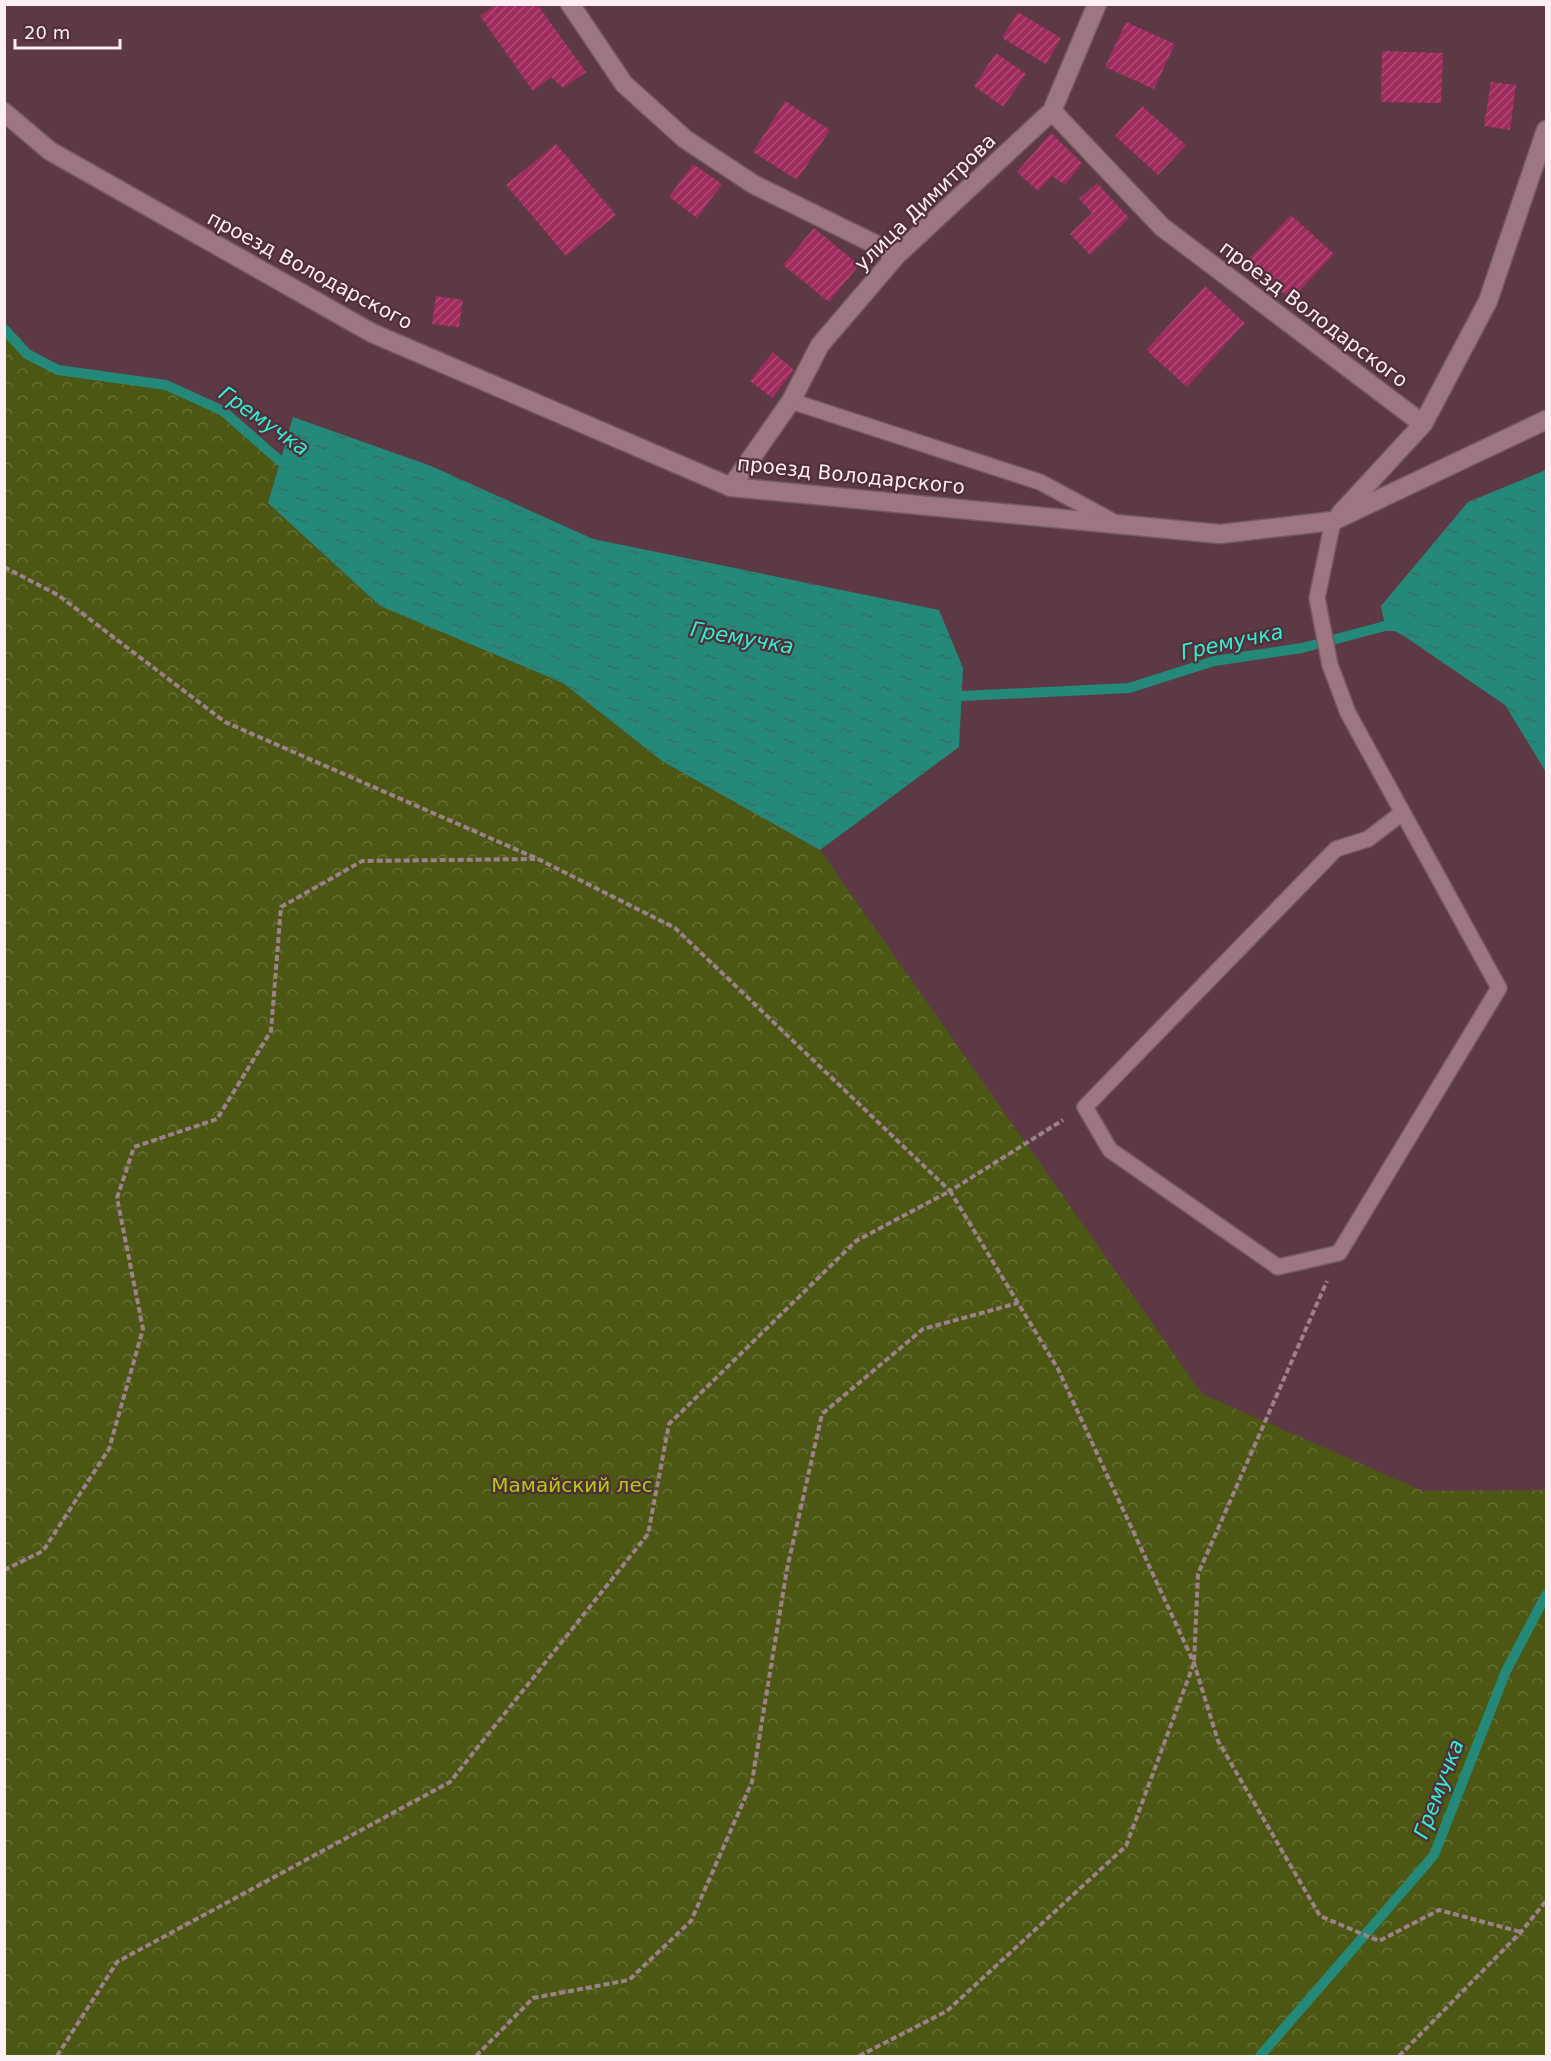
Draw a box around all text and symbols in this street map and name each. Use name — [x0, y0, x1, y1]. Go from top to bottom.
scale bar — [15, 12, 120, 50]
text: 20 m — [24, 22, 70, 43]
street label: улица Димитрова — [849, 128, 1001, 276]
street label: проезд Володарского — [203, 206, 417, 334]
street label: проезд Володарского — [1215, 236, 1413, 392]
water label: Гремучка — [214, 381, 314, 461]
street label: проезд Володарского — [736, 451, 966, 499]
water label: Гремучка — [689, 617, 795, 659]
water label: Гремучка — [1179, 619, 1285, 665]
park label: Мамайский лес — [491, 1473, 653, 1497]
water label: Гремучка — [1409, 1736, 1469, 1842]

